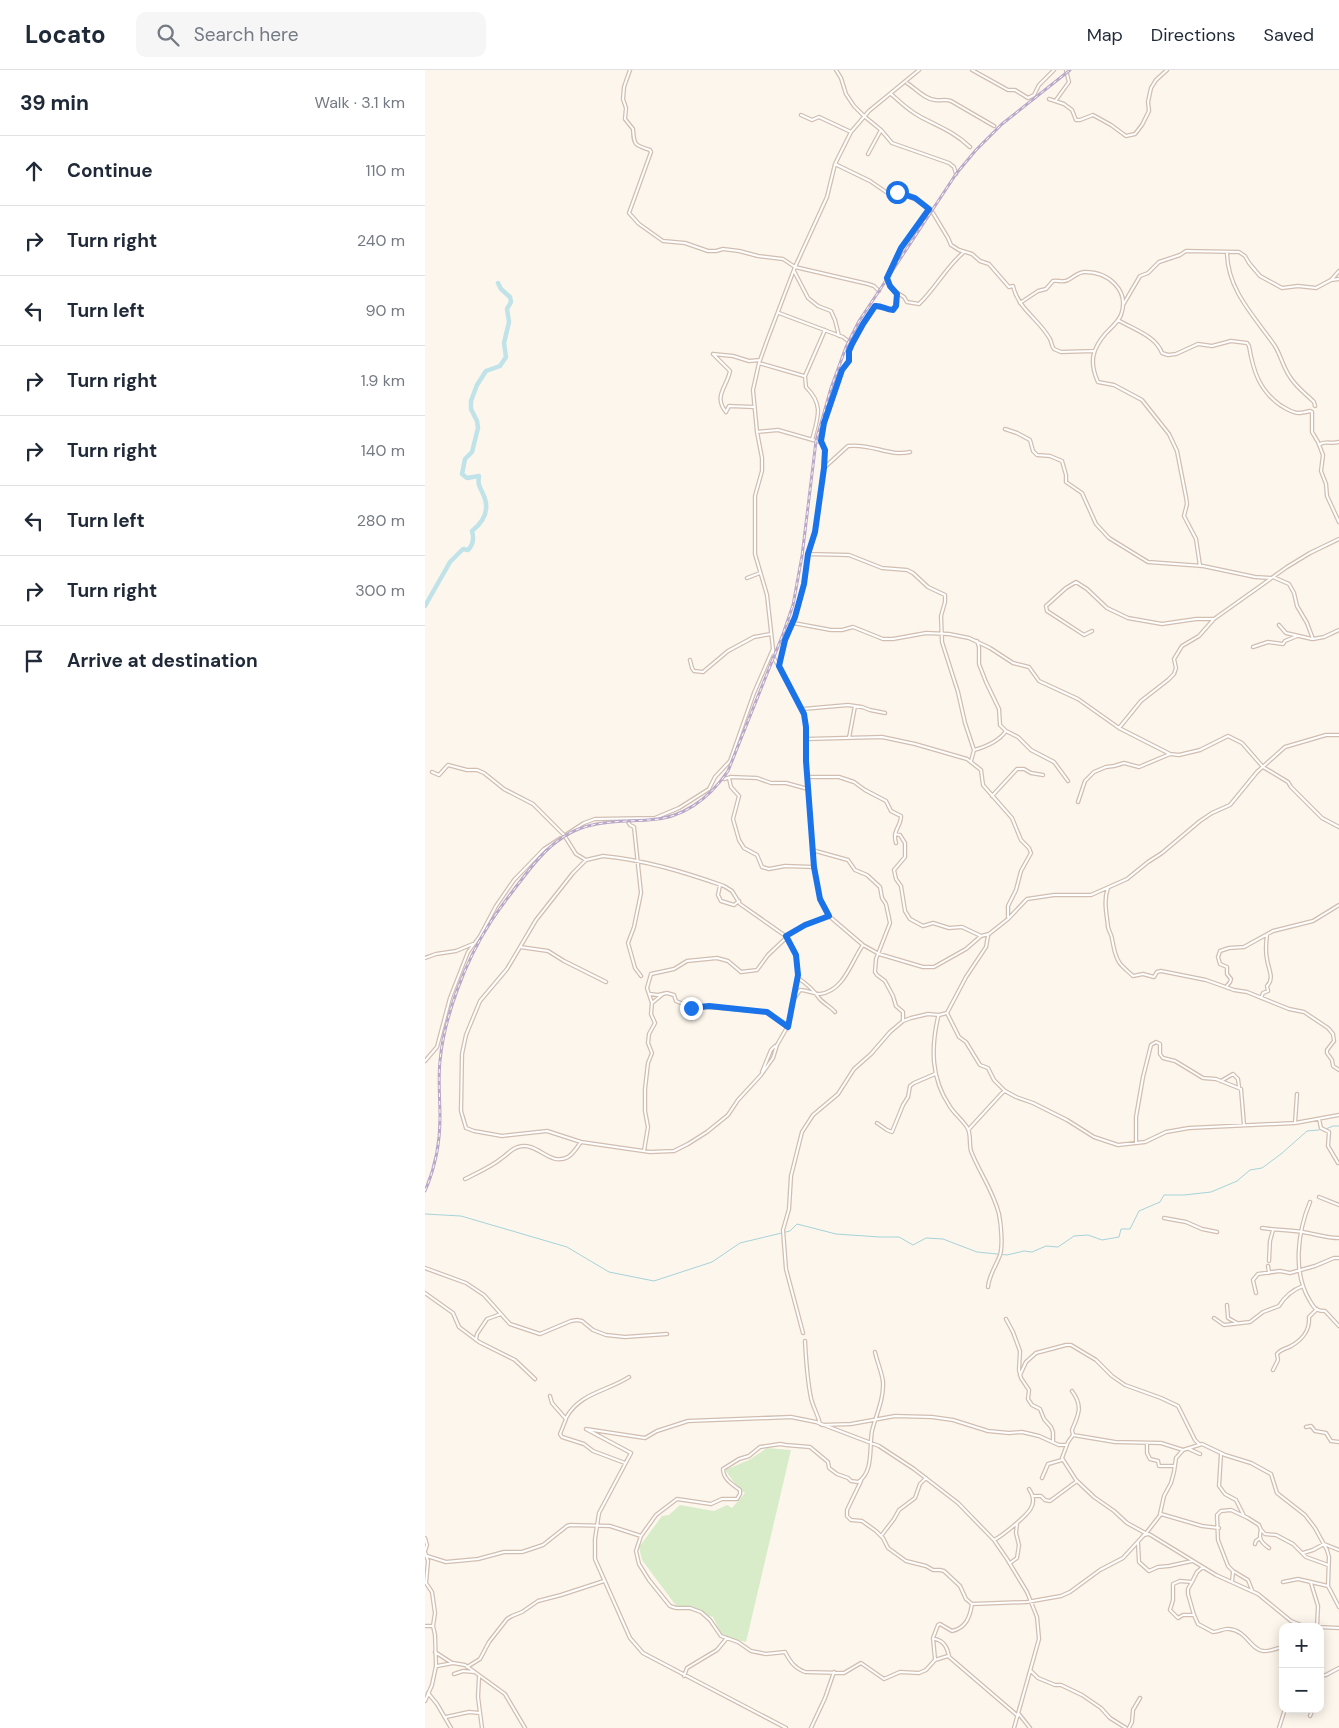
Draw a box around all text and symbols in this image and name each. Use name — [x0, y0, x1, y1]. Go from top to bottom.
search box — [136, 12, 486, 57]
text: Locato — [25, 19, 106, 50]
icon: search — [154, 21, 182, 49]
text: Search here — [194, 22, 299, 47]
text: Map — [1087, 23, 1123, 47]
text: Directions — [1151, 23, 1236, 47]
text: Saved — [1264, 23, 1314, 47]
text: 39 min — [20, 89, 89, 117]
text: Walk · 3.1 km — [314, 92, 405, 113]
icon: ahead — [20, 157, 48, 185]
text: Continue — [67, 158, 153, 183]
text: 110 m — [366, 160, 405, 181]
route start — [886, 181, 909, 204]
icon: right — [20, 227, 48, 255]
text: Turn right — [67, 228, 157, 253]
text: 240 m — [357, 230, 405, 251]
icon: left — [20, 297, 48, 325]
text: Turn left — [67, 298, 145, 323]
text: 90 m — [365, 300, 405, 321]
icon: right — [20, 367, 48, 395]
text: Turn right — [67, 368, 157, 393]
text: 1.9 km — [361, 370, 405, 391]
icon: right — [20, 437, 48, 465]
text: Turn right — [67, 438, 157, 463]
text: 140 m — [361, 440, 405, 461]
icon: left — [20, 507, 48, 535]
text: Turn left — [67, 508, 145, 533]
text: 280 m — [357, 510, 405, 531]
icon: right — [20, 577, 48, 605]
text: Turn right — [67, 578, 157, 603]
text: 300 m — [355, 580, 405, 601]
icon: arrive — [20, 647, 48, 675]
text: Arrive at destination — [67, 648, 258, 673]
route end — [680, 997, 703, 1020]
map controls — [1279, 1623, 1324, 1713]
button: + — [1279, 1623, 1324, 1668]
button: − — [1279, 1668, 1324, 1713]

